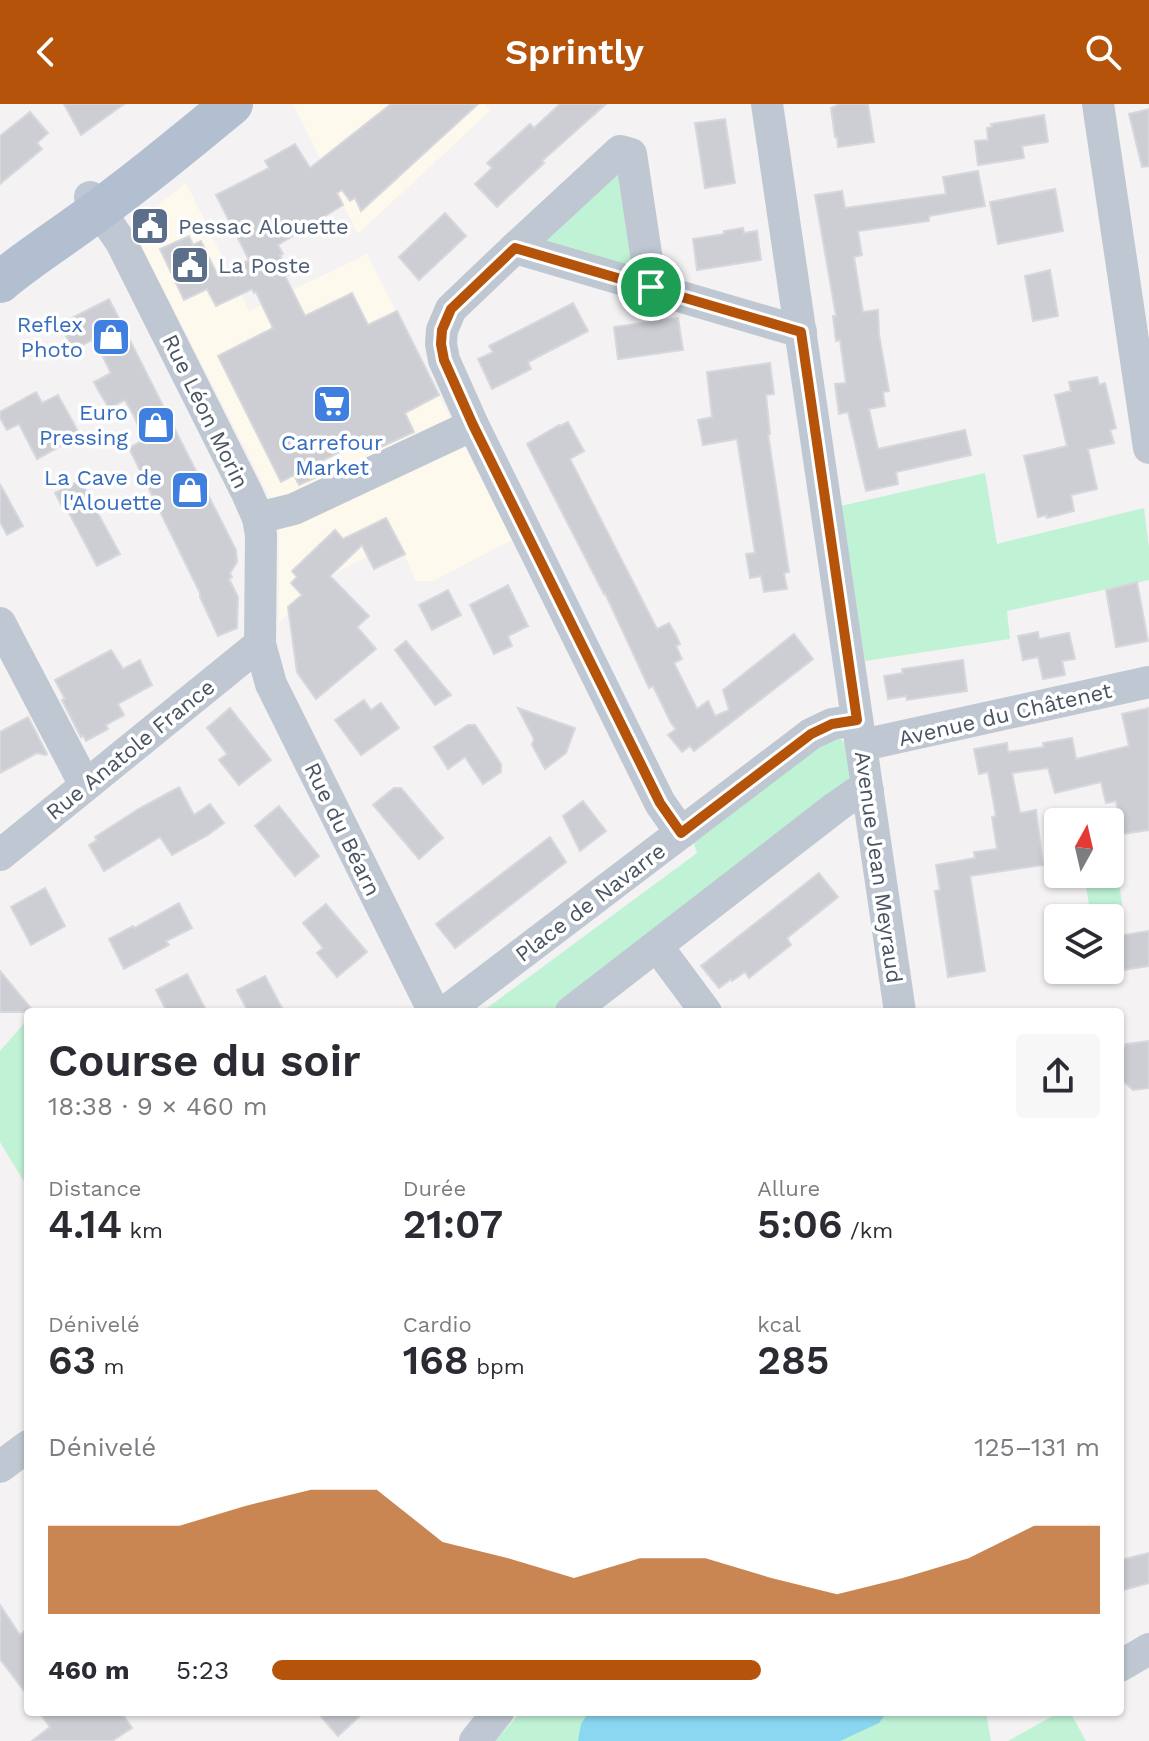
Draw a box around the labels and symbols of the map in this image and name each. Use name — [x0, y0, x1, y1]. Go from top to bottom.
public building icon: Pessac Alouette — [129, 205, 171, 247]
place label: Pessac Alouette — [178, 214, 349, 239]
public building icon: La Poste — [169, 244, 211, 286]
place label: La Poste — [218, 253, 311, 278]
pin — [617, 253, 685, 321]
place label: Reflex Photo — [17, 312, 83, 362]
shop icon: Reflex Photo — [90, 316, 132, 358]
street label: Rue Léon Morin — [157, 330, 254, 492]
supermarket icon: Carrefour Market — [311, 383, 353, 425]
place label: Euro Pressing — [39, 400, 128, 450]
shop icon: Euro Pressing — [135, 404, 177, 446]
place label: Carrefour Market — [281, 430, 383, 480]
place label: La Cave de l'Alouette — [44, 465, 162, 515]
shop icon: La Cave de l'Alouette — [169, 469, 211, 511]
street label: Rue Anatole France — [41, 674, 219, 825]
street label: Avenue du Châtenet — [896, 678, 1114, 751]
street label: Avenue Jean Meyraud — [850, 749, 907, 985]
street label: Rue du Béarn — [300, 759, 386, 900]
north arrow — [1044, 808, 1124, 888]
street label: Place de Navarre — [510, 838, 670, 967]

